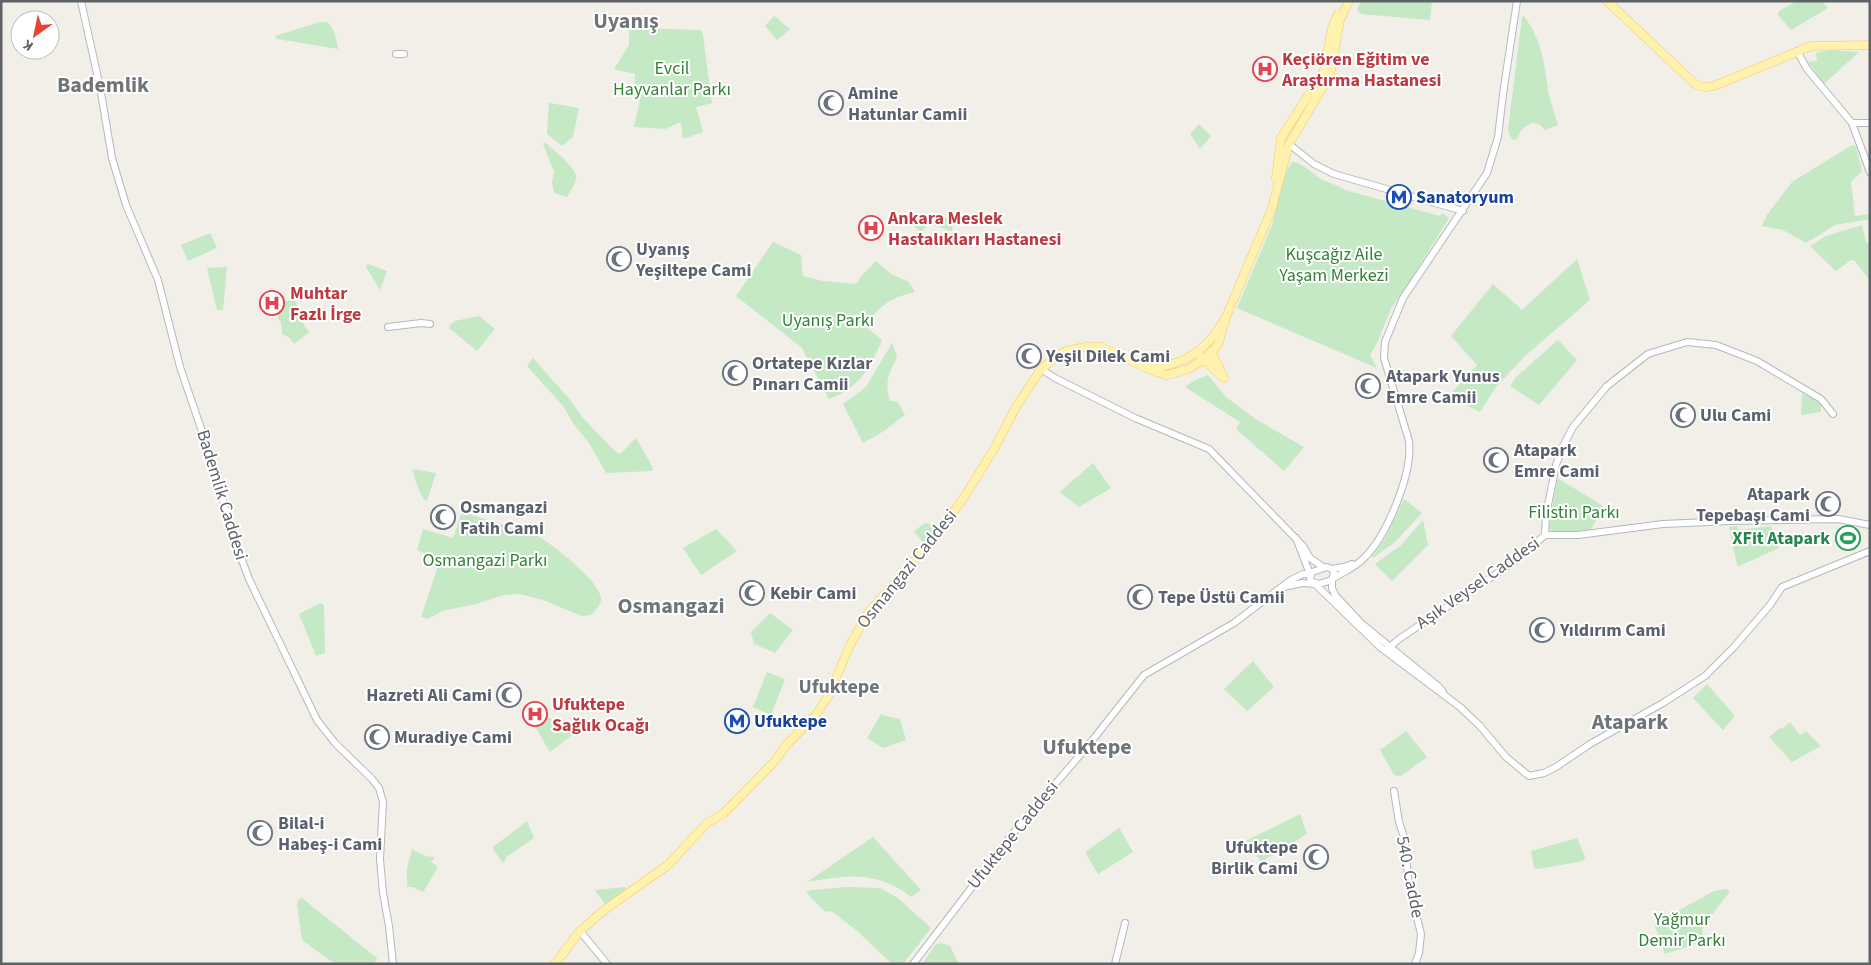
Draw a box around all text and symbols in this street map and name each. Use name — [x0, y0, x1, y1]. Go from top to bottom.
district label: Uyanış — [593, 5, 659, 37]
north arrow — [10, 10, 60, 60]
text: K — [19, 34, 38, 56]
place label: Keçiören Eğitim ve Araştırma Hastanesi — [1281, 47, 1441, 93]
park label: Evcil Hayvanlar Parkı — [613, 56, 731, 102]
hospital icon: Keçiören Eğitim ve Araştırma Hastanesi — [1252, 56, 1278, 82]
district label: Bademlik — [57, 69, 149, 101]
place label: Amine Hatunlar Camii — [847, 81, 967, 127]
mosque icon: Amine Hatunlar Camii — [818, 90, 844, 116]
metro station icon: Sanatoryum — [1386, 184, 1412, 210]
place label: Sanatoryum — [1416, 185, 1514, 210]
place label: Ankara Meslek Hastalıkları Hastanesi — [887, 206, 1061, 252]
hospital icon: Ankara Meslek Hastalıkları Hastanesi — [858, 215, 884, 241]
place label: Uyanış Yeşiltepe Cami — [635, 237, 751, 283]
park label: Kuşcağız Aile Yaşam Merkezi — [1278, 242, 1389, 288]
mosque icon: Uyanış Yeşiltepe Cami — [606, 246, 632, 272]
place label: Muhtar Fazlı İrge — [290, 281, 361, 327]
hospital icon: Muhtar Fazlı İrge — [259, 290, 285, 316]
park label: Uyanış Parkı — [782, 308, 874, 333]
mosque icon: Yeşil Dilek Cami — [1016, 343, 1042, 369]
place label: Yeşil Dilek Cami — [1045, 344, 1170, 369]
place label: Ortatepe Kızlar Pınarı Camii — [752, 351, 873, 397]
mosque icon: Ortatepe Kızlar Pınarı Camii — [722, 360, 748, 386]
place label: Atapark Yunus Emre Camii — [1385, 364, 1500, 410]
mosque icon: Atapark Yunus Emre Camii — [1355, 373, 1381, 399]
mosque icon: Ulu Cami — [1670, 402, 1696, 428]
place label: Ulu Cami — [1700, 403, 1771, 428]
street label: Bademlik Caddesi — [190, 427, 254, 563]
place label: Atapark Emre Cami — [1513, 438, 1600, 484]
mosque icon: Atapark Emre Cami — [1483, 447, 1509, 473]
place label: Atapark Tepebaşı Cami — [1696, 482, 1810, 528]
mosque icon: Atapark Tepebaşı Cami — [1815, 491, 1841, 517]
place label: Osmangazi Fatih Cami — [460, 495, 548, 541]
park label: Filistin Parkı — [1528, 500, 1620, 525]
mosque icon: Osmangazi Fatih Cami — [430, 504, 456, 530]
street label: Osmangazi Caddesi — [851, 504, 963, 634]
sports icon: XFit Atapark — [1835, 525, 1861, 551]
place label: XFit Atapark — [1732, 526, 1830, 551]
street label: Aşık Veysel Caddesi — [1411, 531, 1545, 635]
park label: Osmangazi Parkı — [423, 548, 547, 573]
mosque icon: Kebir Cami — [739, 580, 765, 606]
place label: Kebir Cami — [770, 581, 856, 606]
mosque icon: Tepe Üstü Camii — [1127, 584, 1153, 610]
place label: Tepe Üstü Camii — [1158, 585, 1285, 610]
district label: Osmangazi — [618, 590, 724, 622]
mosque icon: Yıldırım Cami — [1529, 617, 1555, 643]
place label: Yıldırım Cami — [1559, 618, 1666, 643]
district label: Ufuktepe — [798, 673, 880, 701]
mosque icon: Hazreti Ali Cami — [496, 682, 522, 708]
place label: Hazreti Ali Cami — [366, 683, 492, 708]
place label: Ufuktepe Sağlık Ocağı — [552, 692, 649, 738]
hospital icon: Ufuktepe Sağlık Ocağı — [522, 701, 548, 727]
district label: Atapark — [1591, 706, 1668, 738]
metro station icon: Ufuktepe — [724, 708, 750, 734]
place label: Ufuktepe — [754, 709, 827, 734]
mosque icon: Muradiye Cami — [364, 724, 390, 750]
place label: Muradiye Cami — [394, 725, 512, 750]
district label: Ufuktepe — [1042, 731, 1132, 763]
street label: Ufuktepe Caddesi — [962, 776, 1064, 894]
place label: Bilal-i Habeş-i Cami — [278, 811, 382, 857]
mosque icon: Bilal-i Habeş-i Cami — [247, 820, 273, 846]
street label: 540. Cadde — [1390, 834, 1430, 920]
place label: Ufuktepe Birlik Cami — [1211, 835, 1298, 881]
mosque icon: Ufuktepe Birlik Cami — [1303, 844, 1329, 870]
park label: Yağmur Demir Parkı — [1638, 907, 1726, 953]

